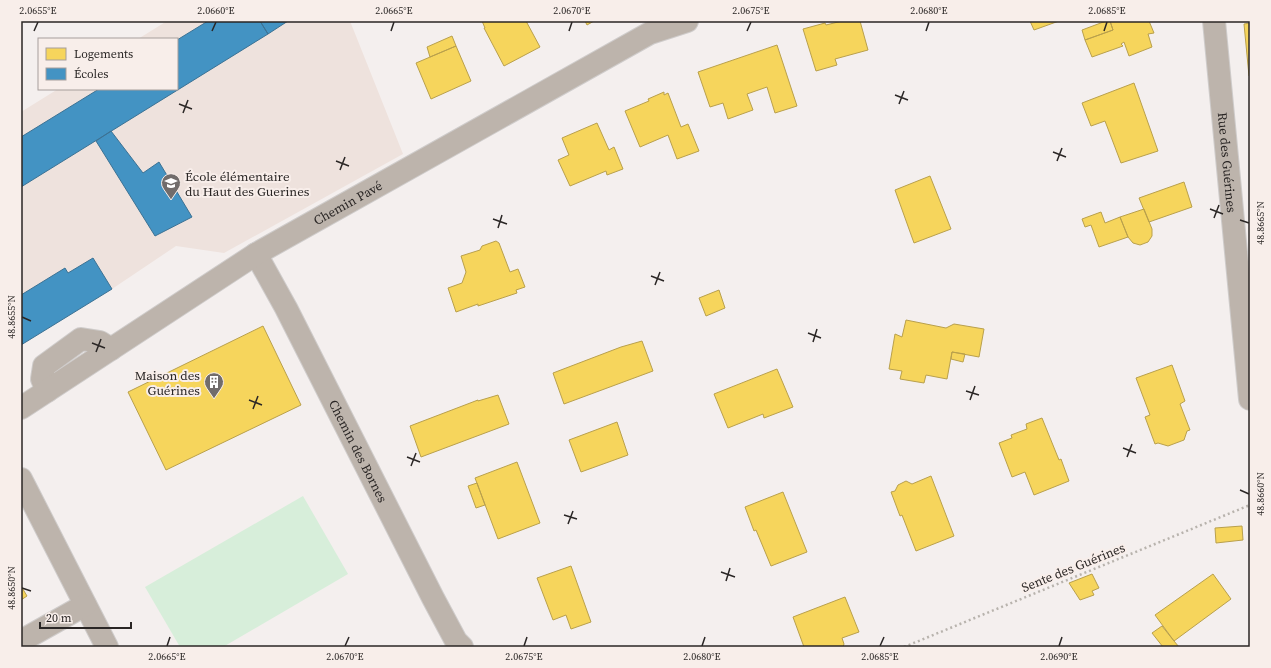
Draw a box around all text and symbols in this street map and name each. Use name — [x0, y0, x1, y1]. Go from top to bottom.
text: 2.0655°E — [19, 4, 57, 17]
text: 2.0660°E — [197, 4, 235, 17]
text: 2.0665°E — [375, 4, 413, 17]
text: 2.0670°E — [553, 4, 591, 17]
text: 2.0675°E — [732, 4, 770, 17]
text: 2.0680°E — [910, 4, 948, 17]
text: 2.0685°E — [1088, 4, 1126, 17]
legend — [38, 38, 178, 90]
text: Logements — [74, 46, 133, 62]
text: Écoles — [74, 66, 108, 82]
street label: Rue des Guérines — [1214, 111, 1240, 214]
place label: École élémentaire du Haut des Guerines — [185, 168, 310, 200]
school or university icon: École élémentaire du Haut des Guerines — [160, 172, 182, 200]
street label: Chemin Pavé — [310, 177, 386, 229]
text: 48.8665°N — [1254, 201, 1267, 245]
text: 48.8655°N — [5, 295, 18, 339]
place label: Maison des Guérines — [135, 367, 200, 399]
building icon: Maison des Guérines — [203, 371, 225, 399]
street label: Chemin des Bornes — [325, 397, 391, 506]
text: 48.8660°N — [1254, 472, 1267, 516]
street label: Sente des Guérines — [1019, 539, 1128, 596]
text: 48.8650°N — [5, 566, 18, 610]
scale bar — [40, 604, 131, 630]
text: 20 m — [46, 610, 72, 626]
text: 2.0665°E — [148, 650, 186, 663]
text: 2.0670°E — [326, 650, 364, 663]
text: 2.0675°E — [505, 650, 543, 663]
text: 2.0680°E — [683, 650, 721, 663]
text: 2.0685°E — [861, 650, 899, 663]
text: 2.0690°E — [1040, 650, 1078, 663]

